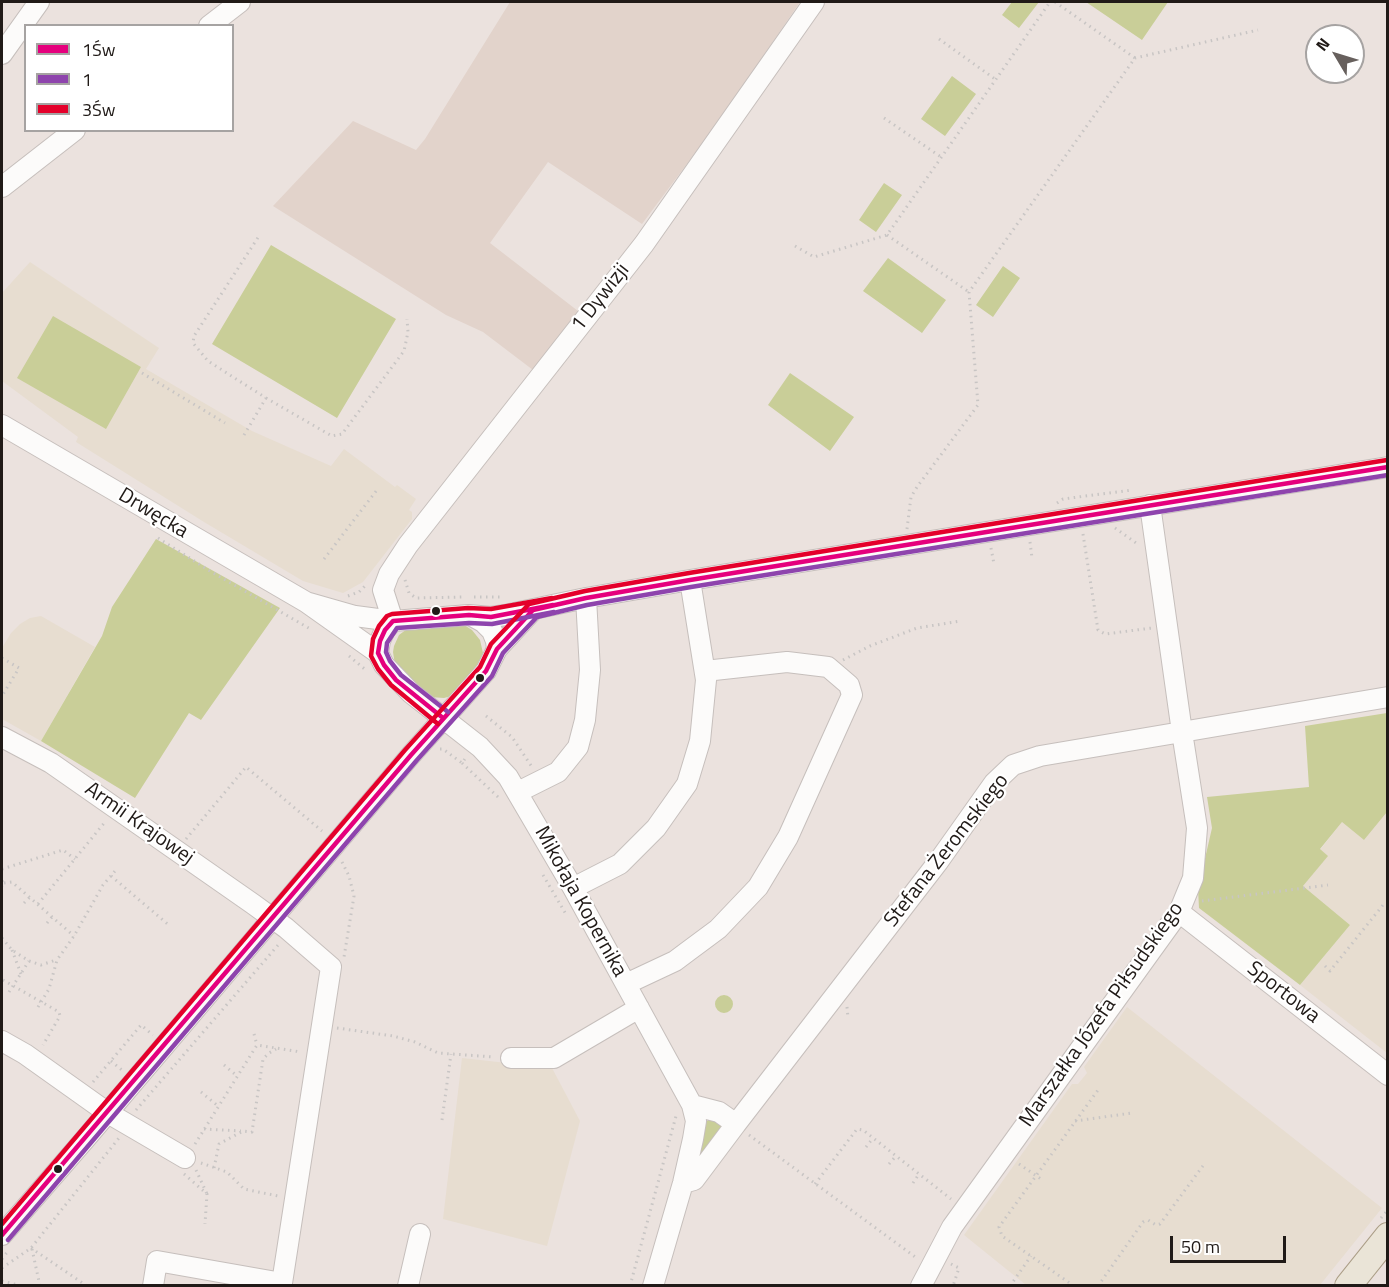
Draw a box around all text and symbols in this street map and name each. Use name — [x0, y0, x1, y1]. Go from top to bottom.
legend — [24, 24, 234, 132]
north arrow — [1305, 24, 1365, 84]
text: N — [1310, 32, 1335, 56]
text: 1Św — [82, 36, 115, 63]
text: 1 — [82, 66, 92, 93]
text: 3Św — [82, 96, 115, 123]
street label: 1 Dywizji — [567, 259, 635, 337]
street label: Drwęcka — [114, 483, 192, 545]
unlabelled marker — [430, 605, 442, 617]
unlabelled marker — [474, 672, 486, 684]
street label: Stefana Żeromskiego — [879, 769, 1015, 933]
street label: Armii Krajowej — [80, 777, 198, 871]
street label: Mikołaja Kopernika — [528, 822, 632, 982]
street label: Marszałka Józefa Piłsudskiego — [1015, 898, 1189, 1132]
street label: Sportowa — [1242, 957, 1324, 1029]
unlabelled marker — [52, 1163, 64, 1175]
scale bar — [1173, 1224, 1288, 1262]
text: 50 m — [1181, 1233, 1220, 1260]

